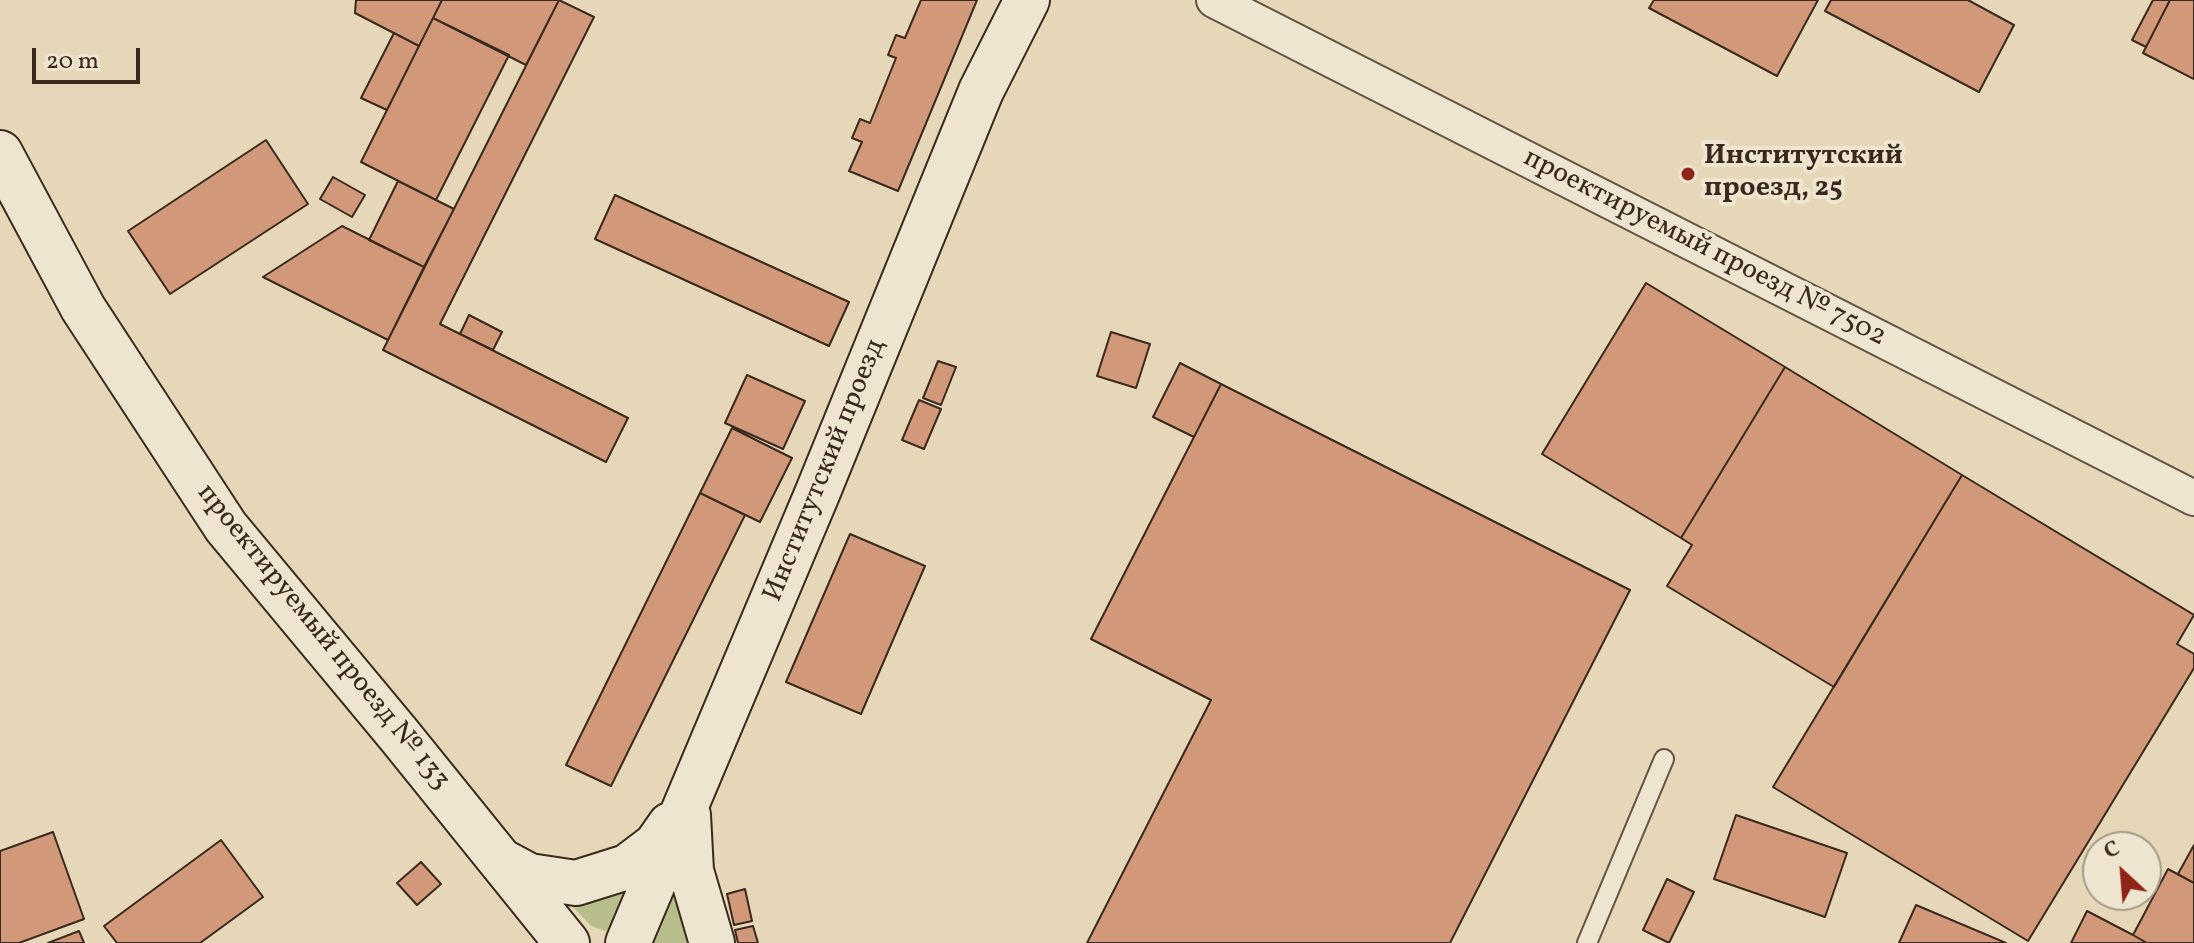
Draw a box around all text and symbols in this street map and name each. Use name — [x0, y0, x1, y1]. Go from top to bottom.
scale bar — [36, 32, 144, 82]
text: 20 m — [46, 45, 99, 79]
place label: Институтский проезд, 25 — [1704, 141, 1903, 207]
street label: проектируемый проезд № 7502 — [1517, 143, 1891, 355]
marker: Институтский проезд, 25 — [1679, 165, 1697, 183]
street label: Институтский проезд — [758, 335, 894, 607]
street label: проектируемый проезд № 133 — [188, 478, 456, 798]
north arrow — [2082, 831, 2162, 911]
text: С — [2099, 834, 2125, 868]

